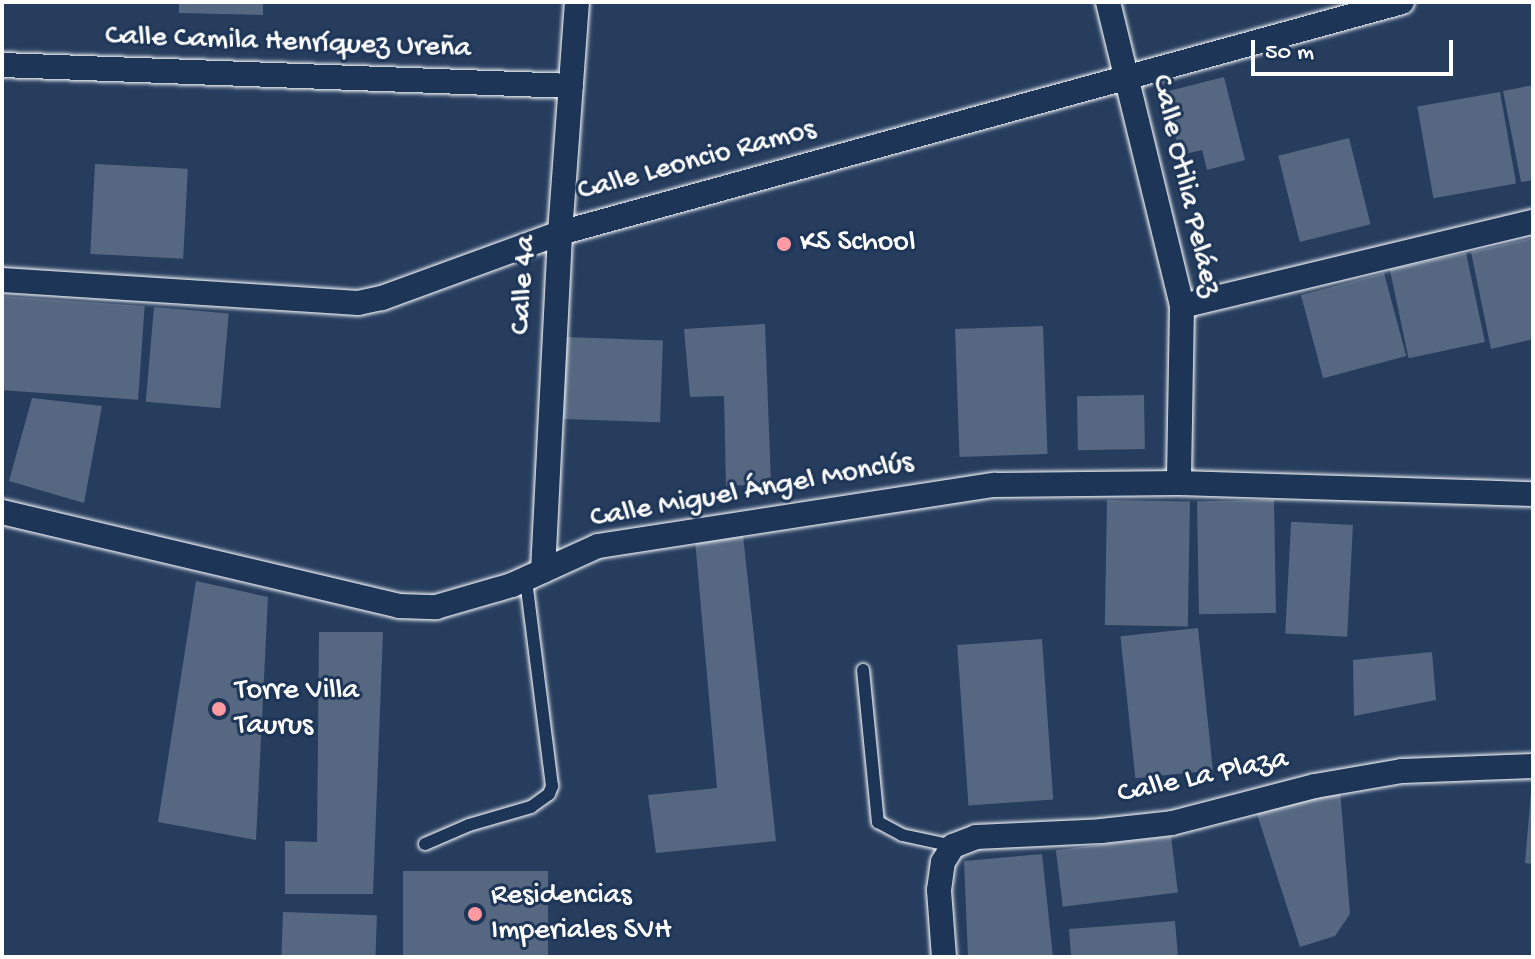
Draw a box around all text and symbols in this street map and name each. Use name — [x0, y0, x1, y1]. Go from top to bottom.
street label: Calle Camila Henríquez Ureña — [105, 20, 471, 68]
scale bar — [1255, 24, 1457, 74]
text: 50 m — [1265, 39, 1314, 68]
street label: Calle Otilia Peláez — [1141, 72, 1227, 300]
street label: Calle Leoncio Ramos — [574, 113, 820, 211]
place label: KS School — [800, 226, 916, 262]
street label: Calle 4a — [504, 234, 546, 336]
marker: KS School — [775, 235, 793, 253]
street label: Calle Miguel Ángel Monclús — [588, 446, 916, 538]
place label: Torre Villa Taurus — [235, 674, 359, 744]
marker: Torre Villa Taurus — [210, 700, 228, 718]
street label: Calle La Plaza — [1115, 742, 1291, 814]
place label: Residencias Imperiales SVH — [491, 879, 671, 950]
marker: Residencias Imperiales SVH — [466, 905, 484, 923]

